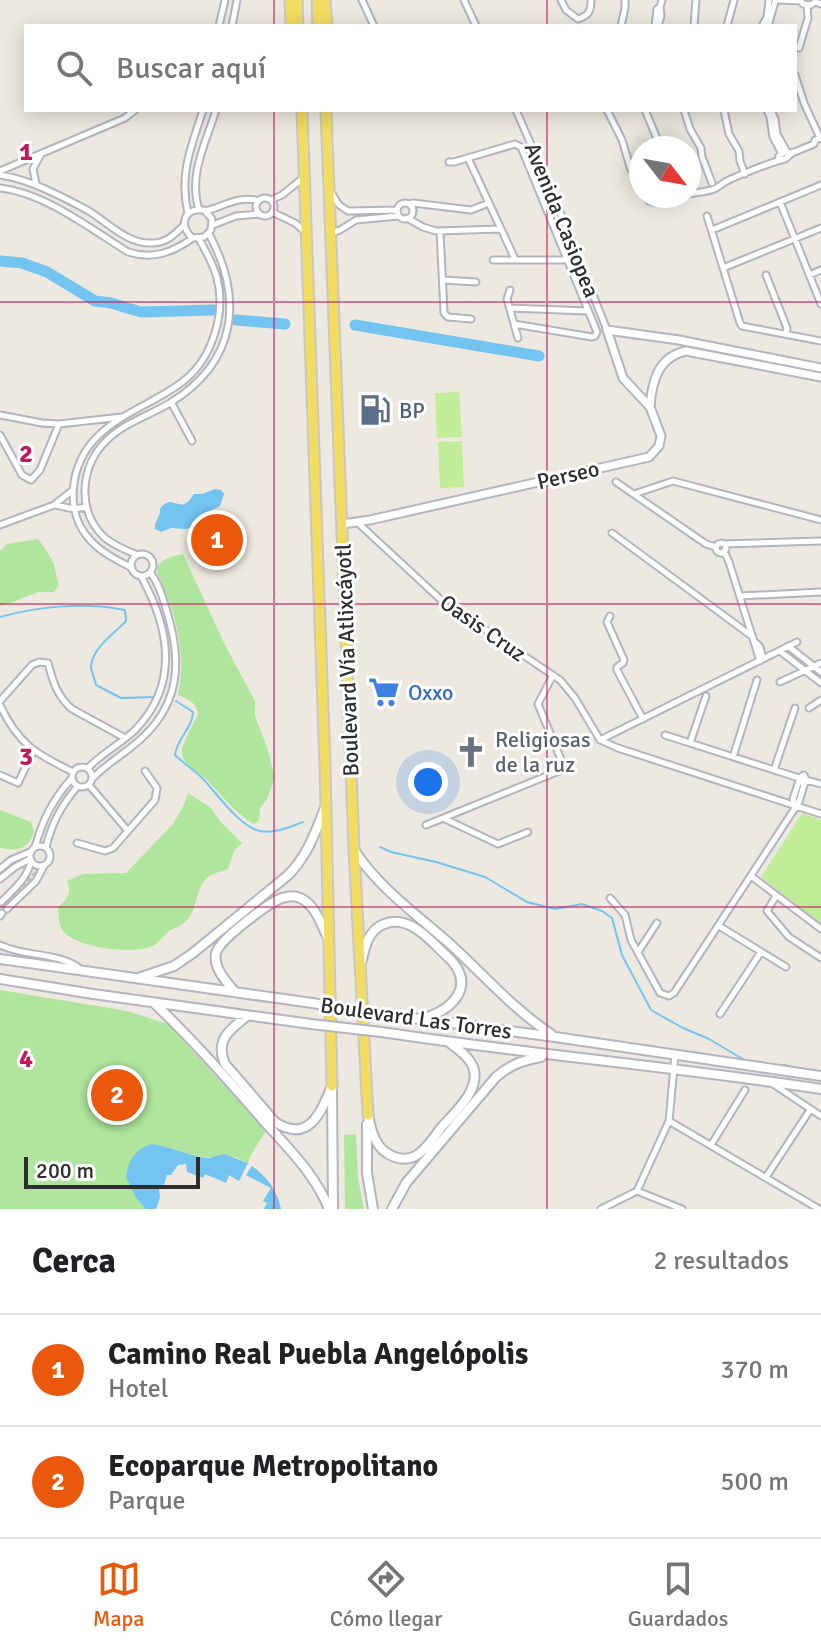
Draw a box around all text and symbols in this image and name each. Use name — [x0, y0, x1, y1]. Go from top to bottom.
search box — [24, 24, 797, 112]
icon: search — [52, 46, 96, 90]
text: Buscar aquí — [116, 50, 266, 87]
text: 1 — [19, 136, 33, 168]
north arrow — [629, 136, 701, 208]
street label: Avenida Casiopea — [519, 139, 605, 301]
fuel station icon: BP — [358, 393, 392, 427]
place label: BP — [399, 397, 425, 424]
text: 2 — [19, 438, 33, 470]
street label: Perseo — [534, 455, 602, 495]
pin: 1 — [191, 510, 243, 570]
street label: Boulevard Vía Atlixcáyotl — [329, 543, 365, 777]
street label: Oasis Cruz — [435, 589, 531, 667]
supermarket icon: Oxxo — [367, 675, 401, 709]
place label: Oxxo — [408, 679, 454, 706]
place label: Religiosas de la ruz — [495, 726, 591, 778]
church icon: Religiosas de la ruz — [454, 735, 488, 769]
text: 3 — [19, 741, 33, 773]
your location — [408, 762, 448, 802]
street label: Boulevard Las Torres — [319, 991, 513, 1045]
text: 4 — [19, 1043, 33, 1075]
pin: 2 — [91, 1065, 143, 1125]
scale bar — [24, 1153, 200, 1189]
text: 200 m — [36, 1157, 94, 1184]
text: Cerca — [32, 1240, 116, 1282]
text: 2 resultados — [653, 1245, 789, 1277]
text: Camino Real Puebla Angelópolis — [108, 1336, 528, 1373]
text: 1 — [51, 1354, 65, 1386]
text: 370 m — [720, 1354, 789, 1386]
text: Hotel — [108, 1373, 168, 1405]
text: Ecoparque Metropolitano — [108, 1448, 438, 1485]
text: 2 — [51, 1466, 65, 1498]
text: 500 m — [720, 1466, 789, 1498]
text: Parque — [108, 1485, 186, 1517]
tab: Mapa — [93, 1557, 144, 1632]
tab: Cómo llegar — [330, 1557, 442, 1632]
tab: Guardados — [628, 1557, 728, 1632]

